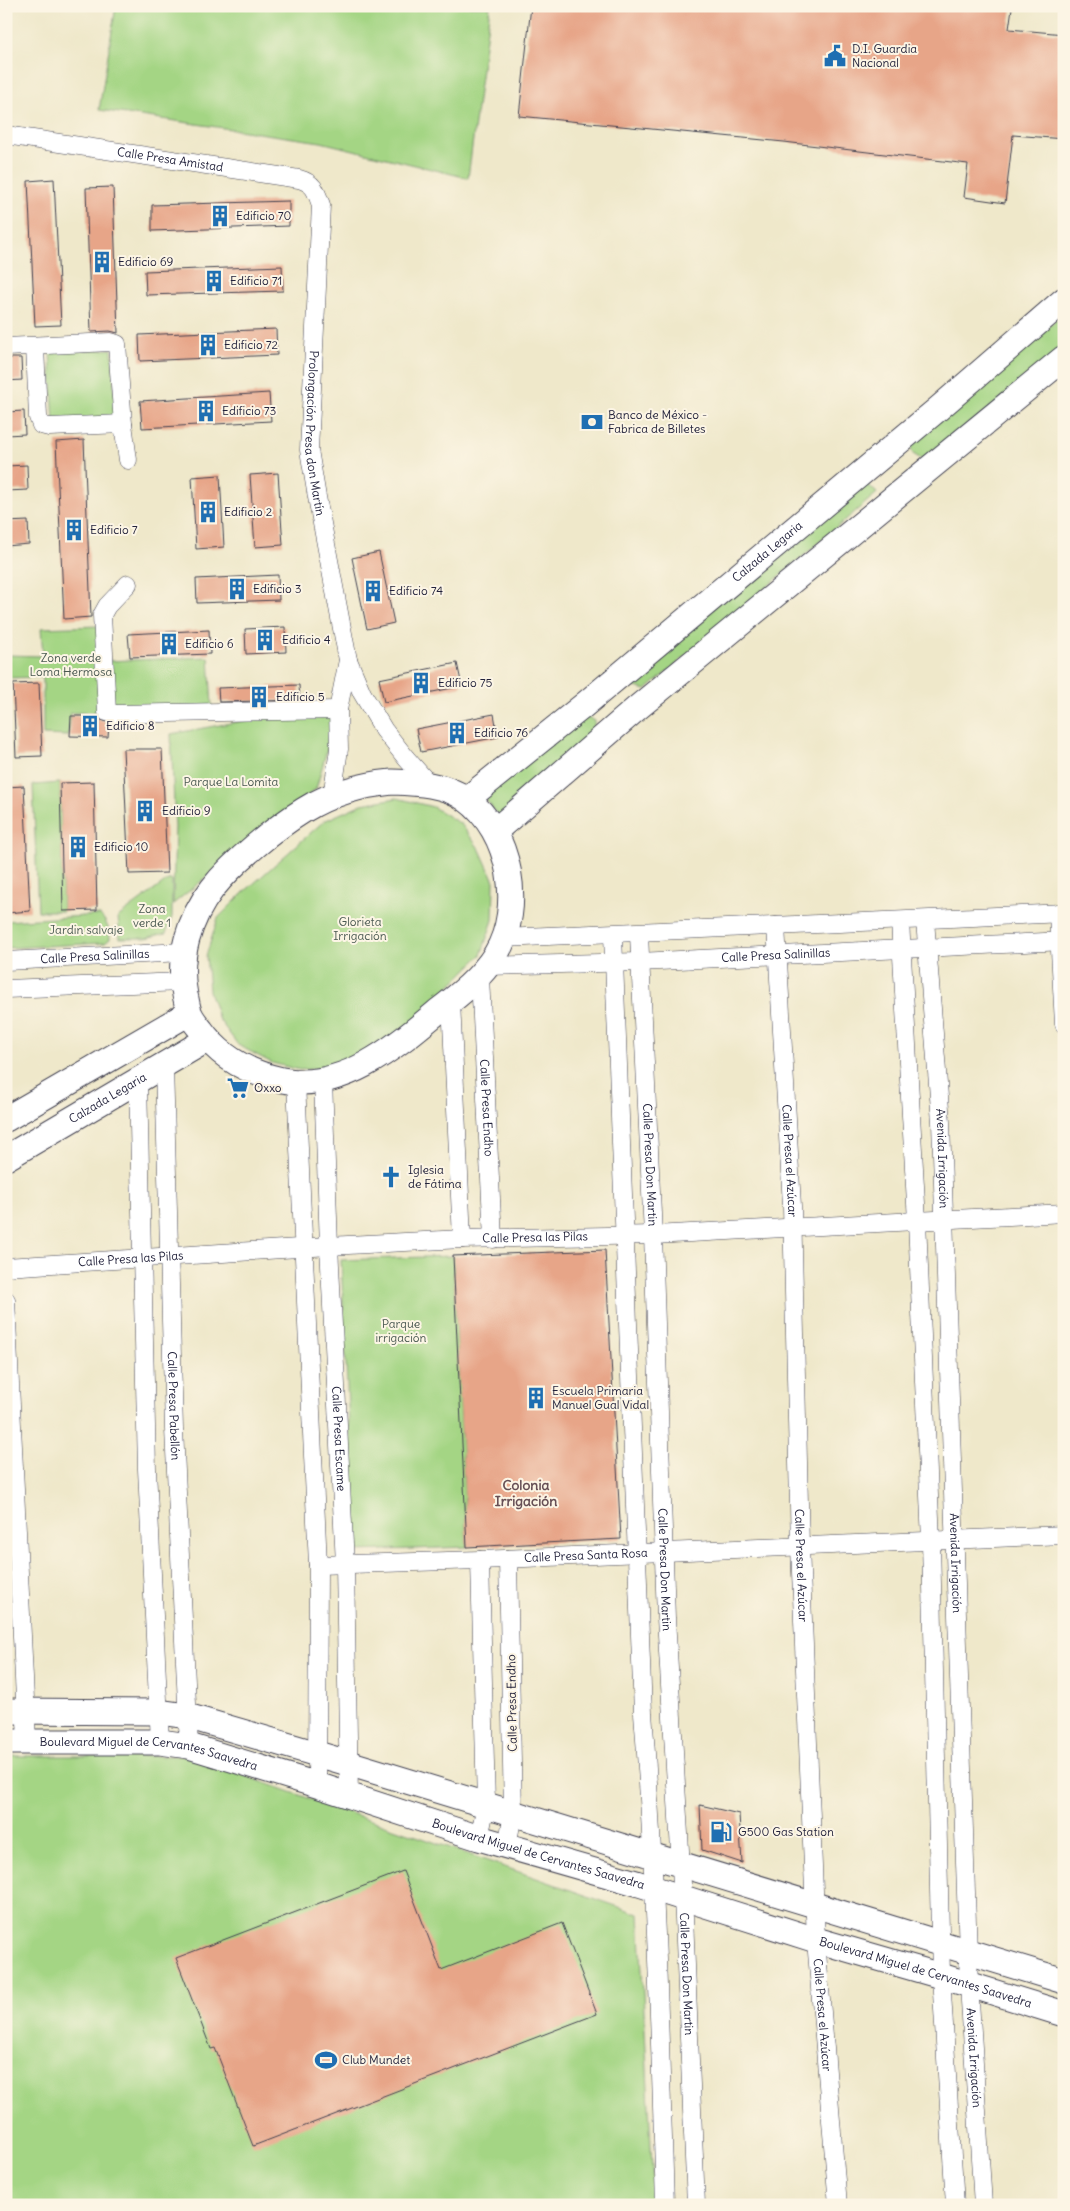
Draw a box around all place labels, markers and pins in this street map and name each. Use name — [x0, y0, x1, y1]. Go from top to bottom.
place label: D.I. Guardia Nacional — [852, 41, 917, 70]
public building icon: D.I. Guardia Nacional — [822, 43, 848, 69]
building icon: Edificio 70 — [207, 203, 233, 229]
place label: Edificio 70 — [236, 208, 292, 223]
building icon: Edificio 69 — [89, 249, 115, 275]
place label: Edificio 69 — [118, 254, 174, 269]
building icon: Edificio 71 — [201, 268, 227, 294]
place label: Edificio 71 — [230, 273, 282, 288]
building icon: Edificio 72 — [195, 332, 221, 358]
place label: Edificio 72 — [224, 337, 279, 352]
building icon: Edificio 73 — [193, 398, 219, 424]
place label: Edificio 73 — [222, 403, 277, 418]
place label: Banco de México - Fabrica de Billetes — [608, 407, 707, 436]
bank icon: Banco de México - Fabrica de Billetes — [579, 409, 605, 435]
building icon: Edificio 2 — [195, 499, 221, 525]
place label: Edificio 2 — [224, 504, 273, 519]
building icon: Edificio 7 — [61, 517, 87, 543]
place label: Edificio 7 — [90, 522, 138, 537]
building icon: Edificio 3 — [224, 576, 250, 602]
building icon: Edificio 74 — [360, 578, 386, 604]
place label: Edificio 3 — [253, 581, 302, 596]
place label: Edificio 74 — [389, 583, 443, 598]
building icon: Edificio 4 — [252, 627, 278, 653]
building icon: Edificio 6 — [156, 631, 182, 657]
place label: Edificio 4 — [282, 632, 331, 647]
place label: Edificio 6 — [185, 636, 234, 651]
building icon: Edificio 75 — [408, 670, 434, 696]
place label: Edificio 75 — [438, 675, 493, 690]
building icon: Edificio 5 — [246, 684, 272, 710]
place label: Edificio 5 — [276, 689, 325, 704]
building icon: Edificio 8 — [77, 713, 103, 739]
place label: Edificio 8 — [106, 718, 155, 733]
building icon: Edificio 76 — [444, 720, 470, 746]
place label: Edificio 76 — [474, 725, 528, 740]
building icon: Edificio 9 — [132, 798, 158, 824]
place label: Edificio 9 — [162, 803, 211, 818]
building icon: Edificio 10 — [65, 834, 91, 860]
place label: Edificio 10 — [94, 839, 148, 854]
supermarket icon: Oxxo — [225, 1075, 251, 1101]
place label: Oxxo — [254, 1080, 282, 1095]
place label: Iglesia de Fátima — [408, 1162, 462, 1191]
church icon: Iglesia de Fátima — [378, 1164, 404, 1190]
place label: Escuela Primaria Manuel Gual Vidal — [552, 1383, 649, 1412]
building icon: Escuela Primaria Manuel Gual Vidal — [523, 1385, 549, 1411]
fuel station icon: G500 Gas Station — [708, 1819, 734, 1845]
place label: G500 Gas Station — [738, 1824, 834, 1839]
sports icon: Club Mundet — [313, 2047, 339, 2073]
place label: Club Mundet — [342, 2052, 410, 2067]

